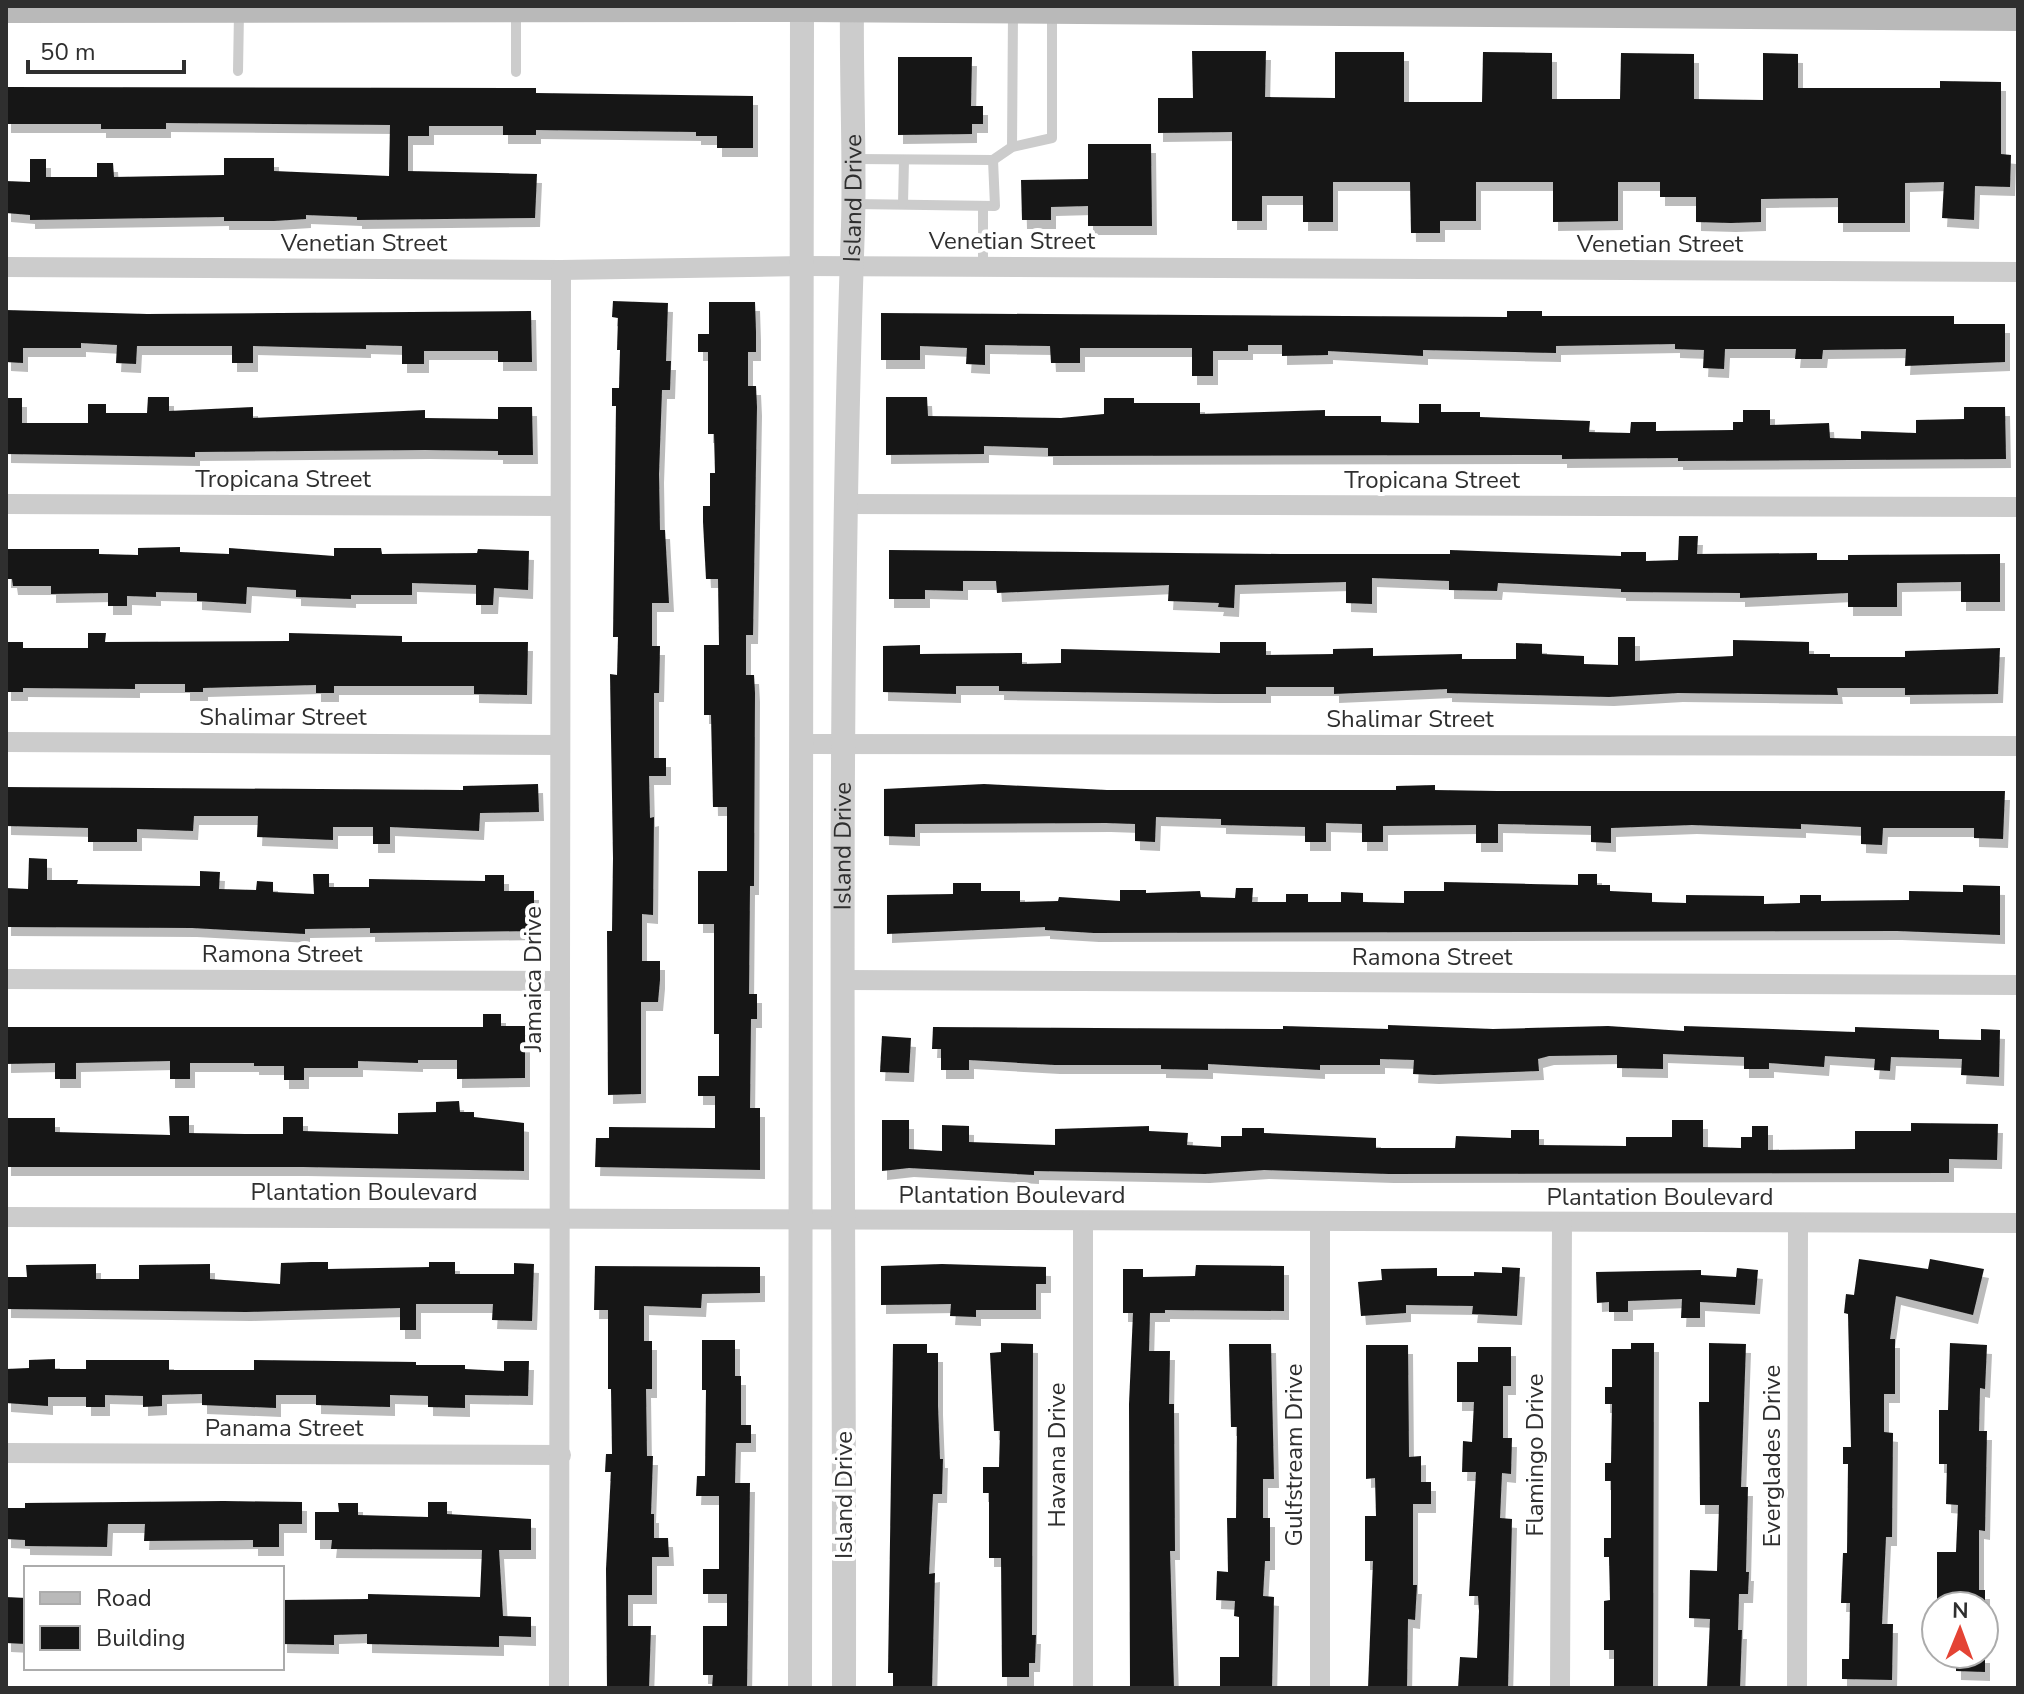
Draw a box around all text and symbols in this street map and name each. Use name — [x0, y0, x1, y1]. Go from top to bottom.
scale bar — [28, 24, 184, 74]
text: 50 m — [40, 36, 96, 68]
street label: Island Drive — [836, 134, 870, 263]
street label: Venetian Street — [928, 225, 1096, 257]
street label: Venetian Street — [280, 227, 448, 259]
street label: Venetian Street — [1576, 228, 1744, 260]
street label: Tropicana Street — [195, 463, 371, 495]
street label: Tropicana Street — [1344, 464, 1520, 496]
street label: Shalimar Street — [199, 701, 367, 733]
street label: Shalimar Street — [1326, 703, 1494, 735]
street label: Island Drive — [827, 782, 859, 910]
street label: Jamaica Drive — [517, 906, 549, 1053]
street label: Ramona Street — [202, 938, 363, 970]
street label: Ramona Street — [1352, 941, 1513, 973]
street label: Plantation Boulevard — [251, 1176, 477, 1208]
street label: Plantation Boulevard — [899, 1179, 1125, 1211]
street label: Plantation Boulevard — [1547, 1181, 1773, 1213]
street label: Gulfstream Drive — [1278, 1363, 1310, 1547]
street label: Everglades Drive — [1756, 1365, 1788, 1547]
street label: Flamingo Drive — [1519, 1373, 1551, 1537]
street label: Havana Drive — [1041, 1382, 1073, 1528]
street label: Panama Street — [205, 1412, 364, 1444]
street label: Island Drive — [828, 1431, 860, 1559]
legend — [24, 1566, 284, 1670]
text: Road — [96, 1582, 152, 1614]
north arrow — [1920, 1590, 2000, 1670]
text: N — [1952, 1596, 1969, 1626]
text: Building — [96, 1622, 186, 1654]

